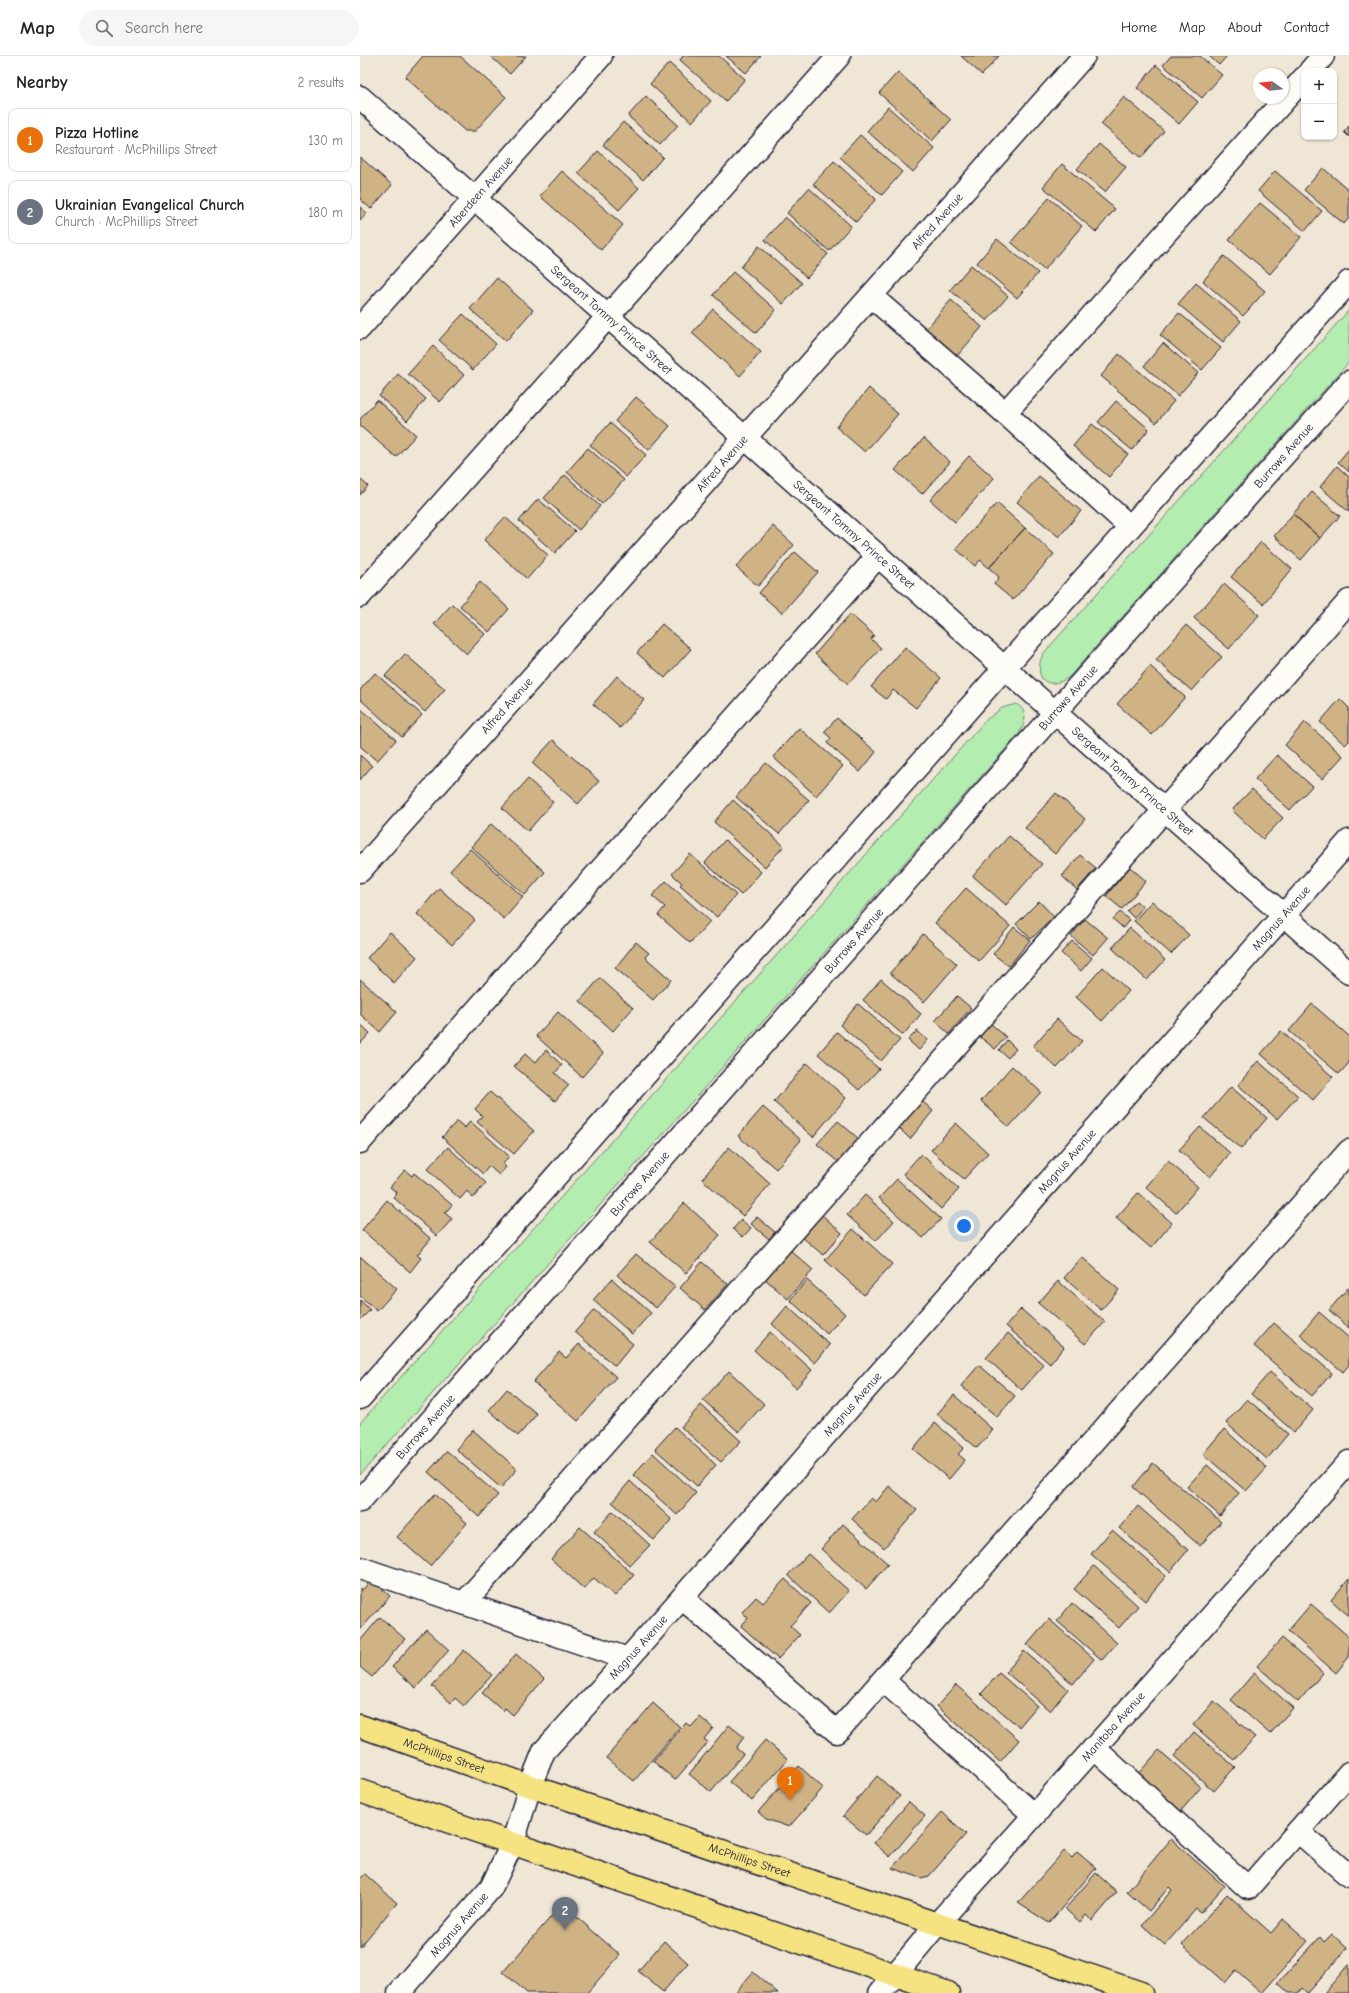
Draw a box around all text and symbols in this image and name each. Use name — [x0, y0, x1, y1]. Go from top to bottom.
search box — [79, 10, 359, 46]
text: Map — [20, 17, 55, 39]
icon: search — [93, 17, 115, 39]
text: Search here — [125, 19, 203, 37]
text: Home — [1121, 19, 1157, 36]
text: Map — [1179, 19, 1205, 36]
text: About — [1227, 19, 1262, 36]
text: Contact — [1284, 19, 1329, 36]
north arrow — [1253, 68, 1289, 104]
map controls — [1301, 68, 1337, 140]
button: + — [1301, 68, 1337, 104]
text: Nearby — [16, 73, 67, 92]
text: 2 results — [297, 75, 344, 90]
button: − — [1301, 104, 1337, 140]
text: Pizza Hotline — [55, 124, 139, 142]
text: 1 — [27, 133, 33, 148]
text: 130 m — [308, 133, 343, 148]
text: Restaurant · McPhillips Street — [55, 142, 217, 157]
street label: Aberdeen Avenue — [446, 154, 516, 230]
street label: Alfred Avenue — [908, 190, 966, 252]
text: Ukrainian Evangelical Church — [55, 196, 244, 214]
text: 2 — [27, 205, 33, 220]
text: 180 m — [308, 205, 343, 220]
text: Church · McPhillips Street — [55, 214, 198, 229]
street label: Sergeant Tommy Prince Street — [548, 262, 675, 378]
street label: Burrows Avenue — [1251, 420, 1316, 491]
street label: Alfred Avenue — [693, 433, 751, 495]
street label: Sergeant Tommy Prince Street — [791, 477, 918, 592]
street label: Burrows Avenue — [1036, 662, 1101, 733]
street label: Alfred Avenue — [478, 675, 535, 737]
street label: Sergeant Tommy Prince Street — [1069, 724, 1196, 839]
street label: Magnus Avenue — [1249, 883, 1313, 953]
street label: Burrows Avenue — [822, 905, 886, 976]
street label: Magnus Avenue — [1035, 1126, 1099, 1196]
street label: Burrows Avenue — [607, 1148, 672, 1219]
your location — [954, 1216, 974, 1236]
street label: Magnus Avenue — [821, 1369, 885, 1439]
street label: Burrows Avenue — [393, 1391, 458, 1462]
street label: Magnus Avenue — [606, 1612, 670, 1682]
street label: Manitoba Avenue — [1078, 1689, 1148, 1764]
street label: McPhillips Street — [401, 1735, 487, 1777]
pin: 1 — [777, 1767, 803, 1800]
street label: McPhillips Street — [707, 1840, 793, 1881]
street label: Magnus Avenue — [427, 1889, 491, 1960]
pin: 2 — [552, 1897, 578, 1930]

